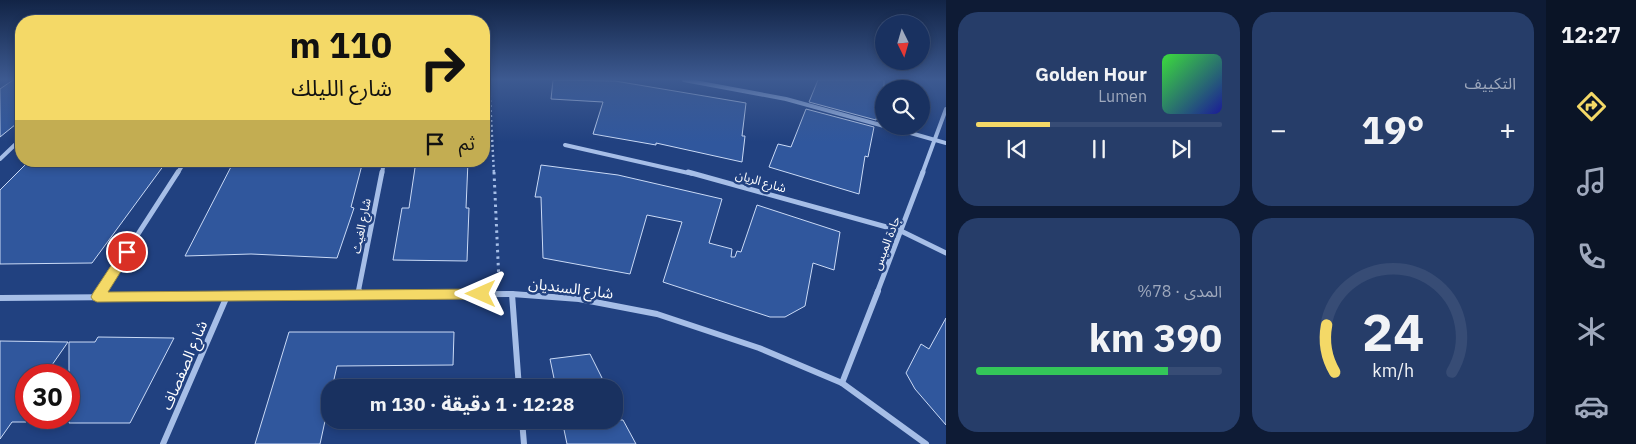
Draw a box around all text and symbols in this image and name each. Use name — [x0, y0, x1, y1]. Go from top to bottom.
north arrow — [875, 15, 930, 70]
map controls — [875, 15, 930, 135]
text: 12:27 — [1561, 20, 1621, 49]
text: 110 m — [289, 22, 392, 68]
icon: right — [410, 35, 475, 100]
text: Golden Hour — [1035, 62, 1147, 86]
text: شارع الليلك — [291, 73, 392, 102]
text: التكييف — [1464, 73, 1516, 93]
button: search — [875, 80, 930, 135]
text: Lumen — [1098, 86, 1147, 106]
icon: directions — [1574, 89, 1609, 124]
text: 19° — [1361, 105, 1425, 154]
text: − — [1270, 111, 1287, 148]
text: + — [1499, 111, 1516, 148]
icon: arrive — [421, 130, 449, 158]
text: ثم — [459, 131, 475, 155]
icon: previous — [1003, 135, 1031, 163]
icon: pause — [1085, 135, 1113, 163]
icon: next — [1167, 135, 1195, 163]
icon: music — [1574, 164, 1609, 199]
street label: شارع الريان — [733, 167, 788, 197]
street label: شارع الغيث — [348, 197, 376, 255]
street label: جادة الميس — [869, 214, 903, 272]
pin — [106, 231, 148, 273]
icon: arrive — [113, 238, 141, 266]
icon: phone — [1574, 239, 1609, 274]
position arrow — [454, 267, 506, 319]
street label: شارع السنديان — [527, 273, 615, 306]
text: المدى · 78% — [1137, 281, 1222, 301]
text: 24 — [1362, 298, 1424, 365]
text: 390 km — [1089, 313, 1222, 362]
icon: climate — [1574, 314, 1609, 349]
street label: شارع الصفصاف — [157, 317, 214, 414]
text: km/h — [1372, 359, 1414, 382]
speed limit sign: 30 — [15, 364, 80, 429]
icon: car — [1574, 389, 1609, 424]
text: 12:28 · 1 دقيقة · 130 m — [370, 392, 574, 416]

